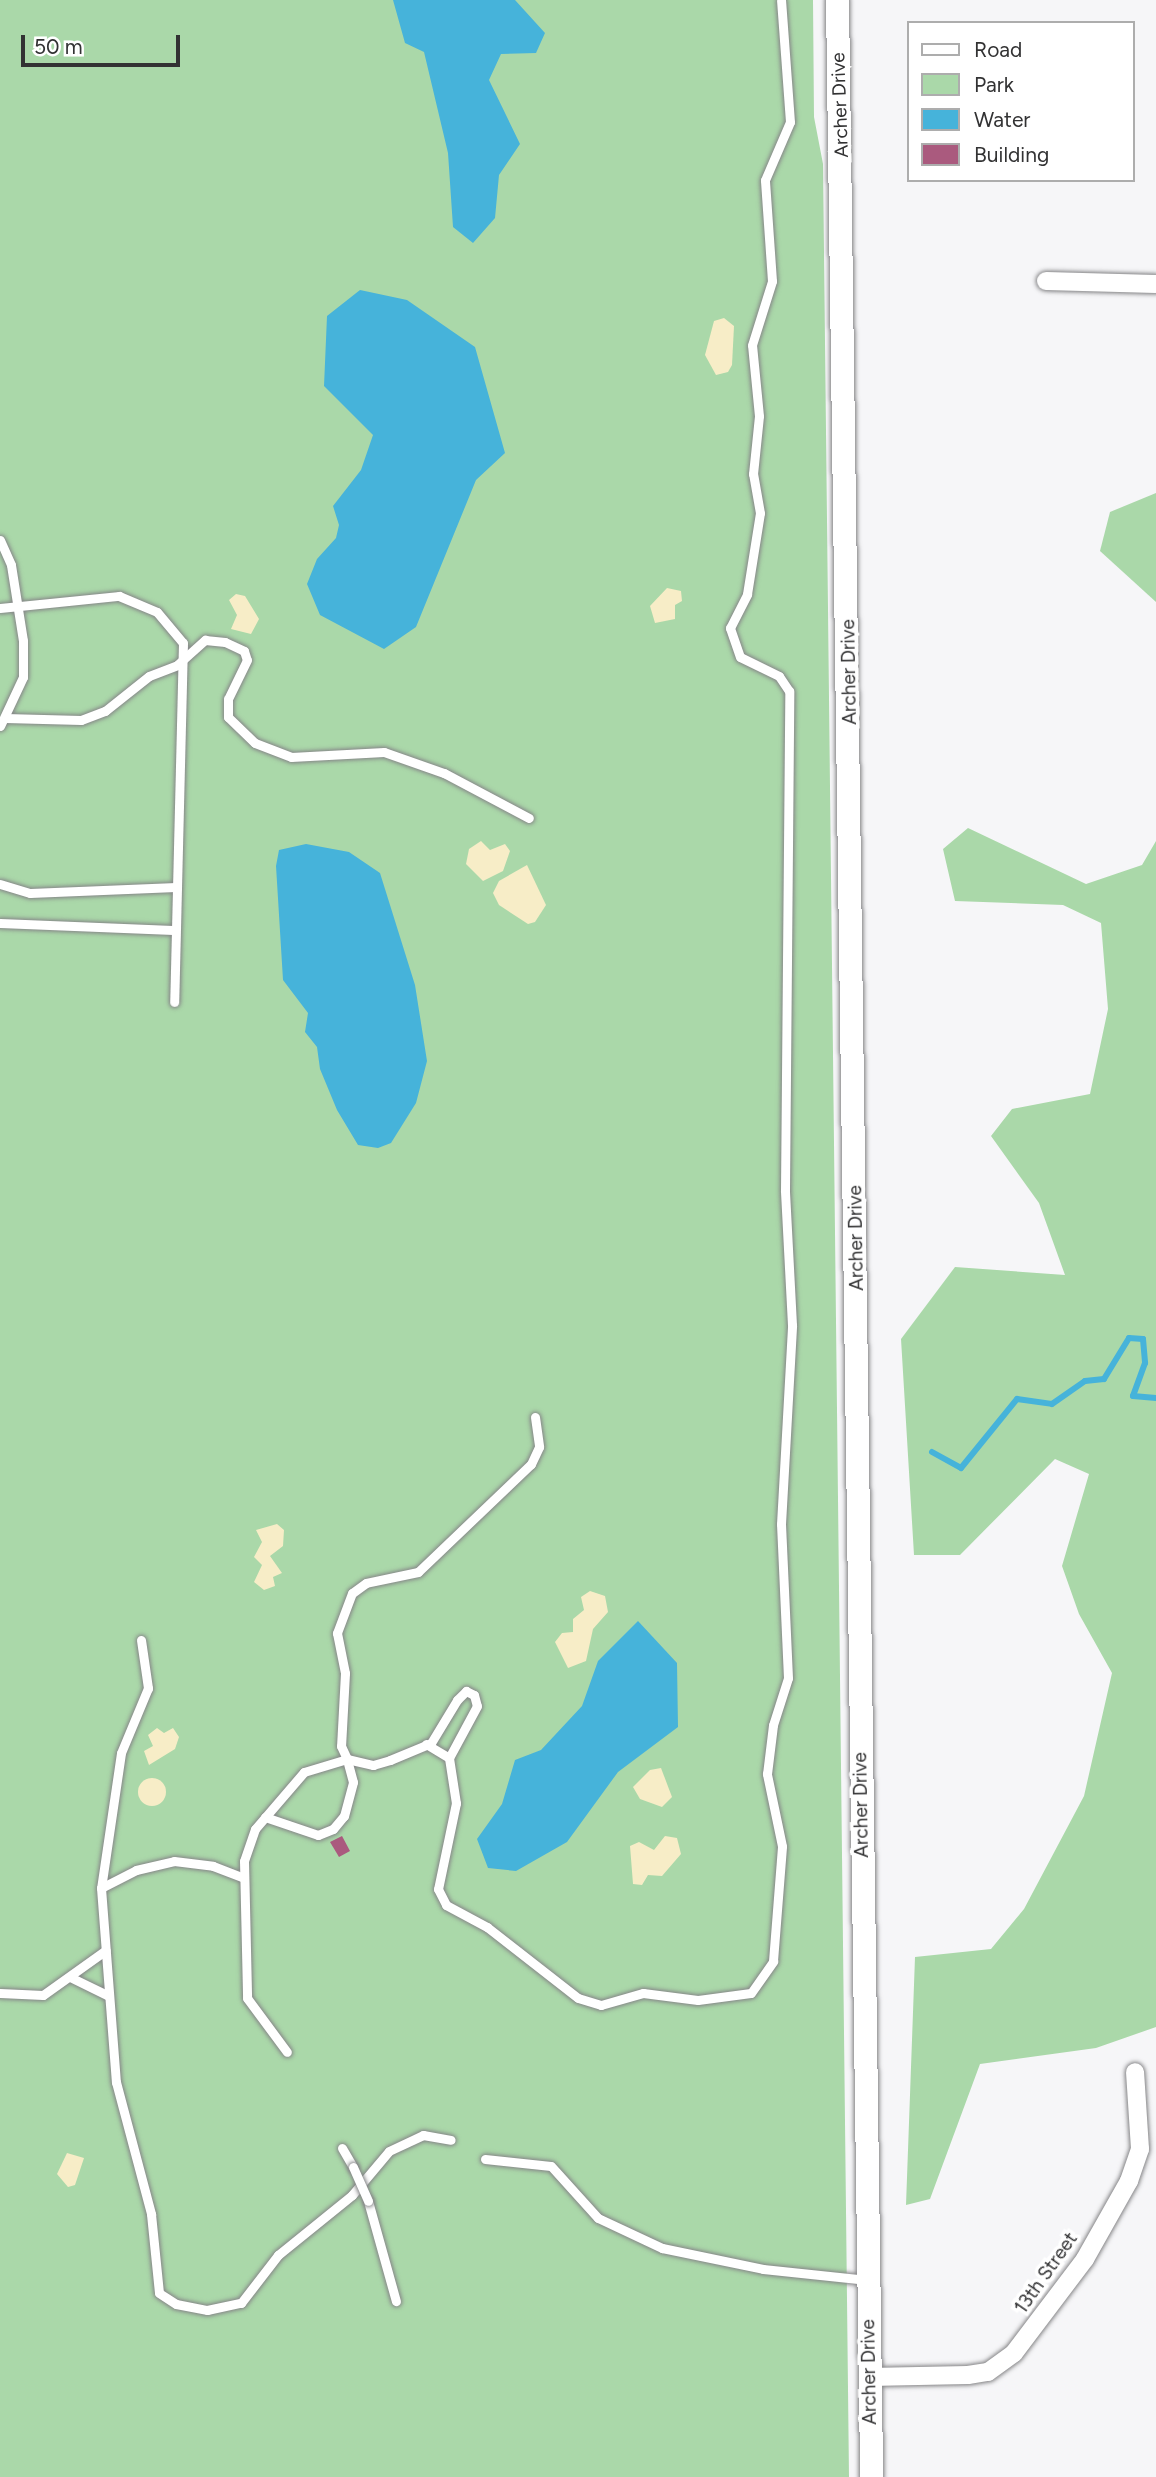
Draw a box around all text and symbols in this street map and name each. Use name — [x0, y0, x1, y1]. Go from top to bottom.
scale bar — [24, 21, 184, 65]
legend — [908, 21, 1135, 182]
text: 50 m — [34, 34, 83, 59]
text: Road — [974, 37, 1022, 62]
street label: Archer Drive — [827, 52, 853, 158]
text: Park — [974, 72, 1014, 97]
text: Water — [974, 107, 1030, 132]
text: Building — [974, 142, 1049, 167]
street label: Archer Drive — [837, 619, 861, 725]
street label: Archer Drive — [844, 1185, 868, 1291]
street label: Archer Drive — [849, 1752, 873, 1858]
street label: 13th Street — [1010, 2228, 1082, 2318]
street label: Archer Drive — [857, 2319, 881, 2425]

